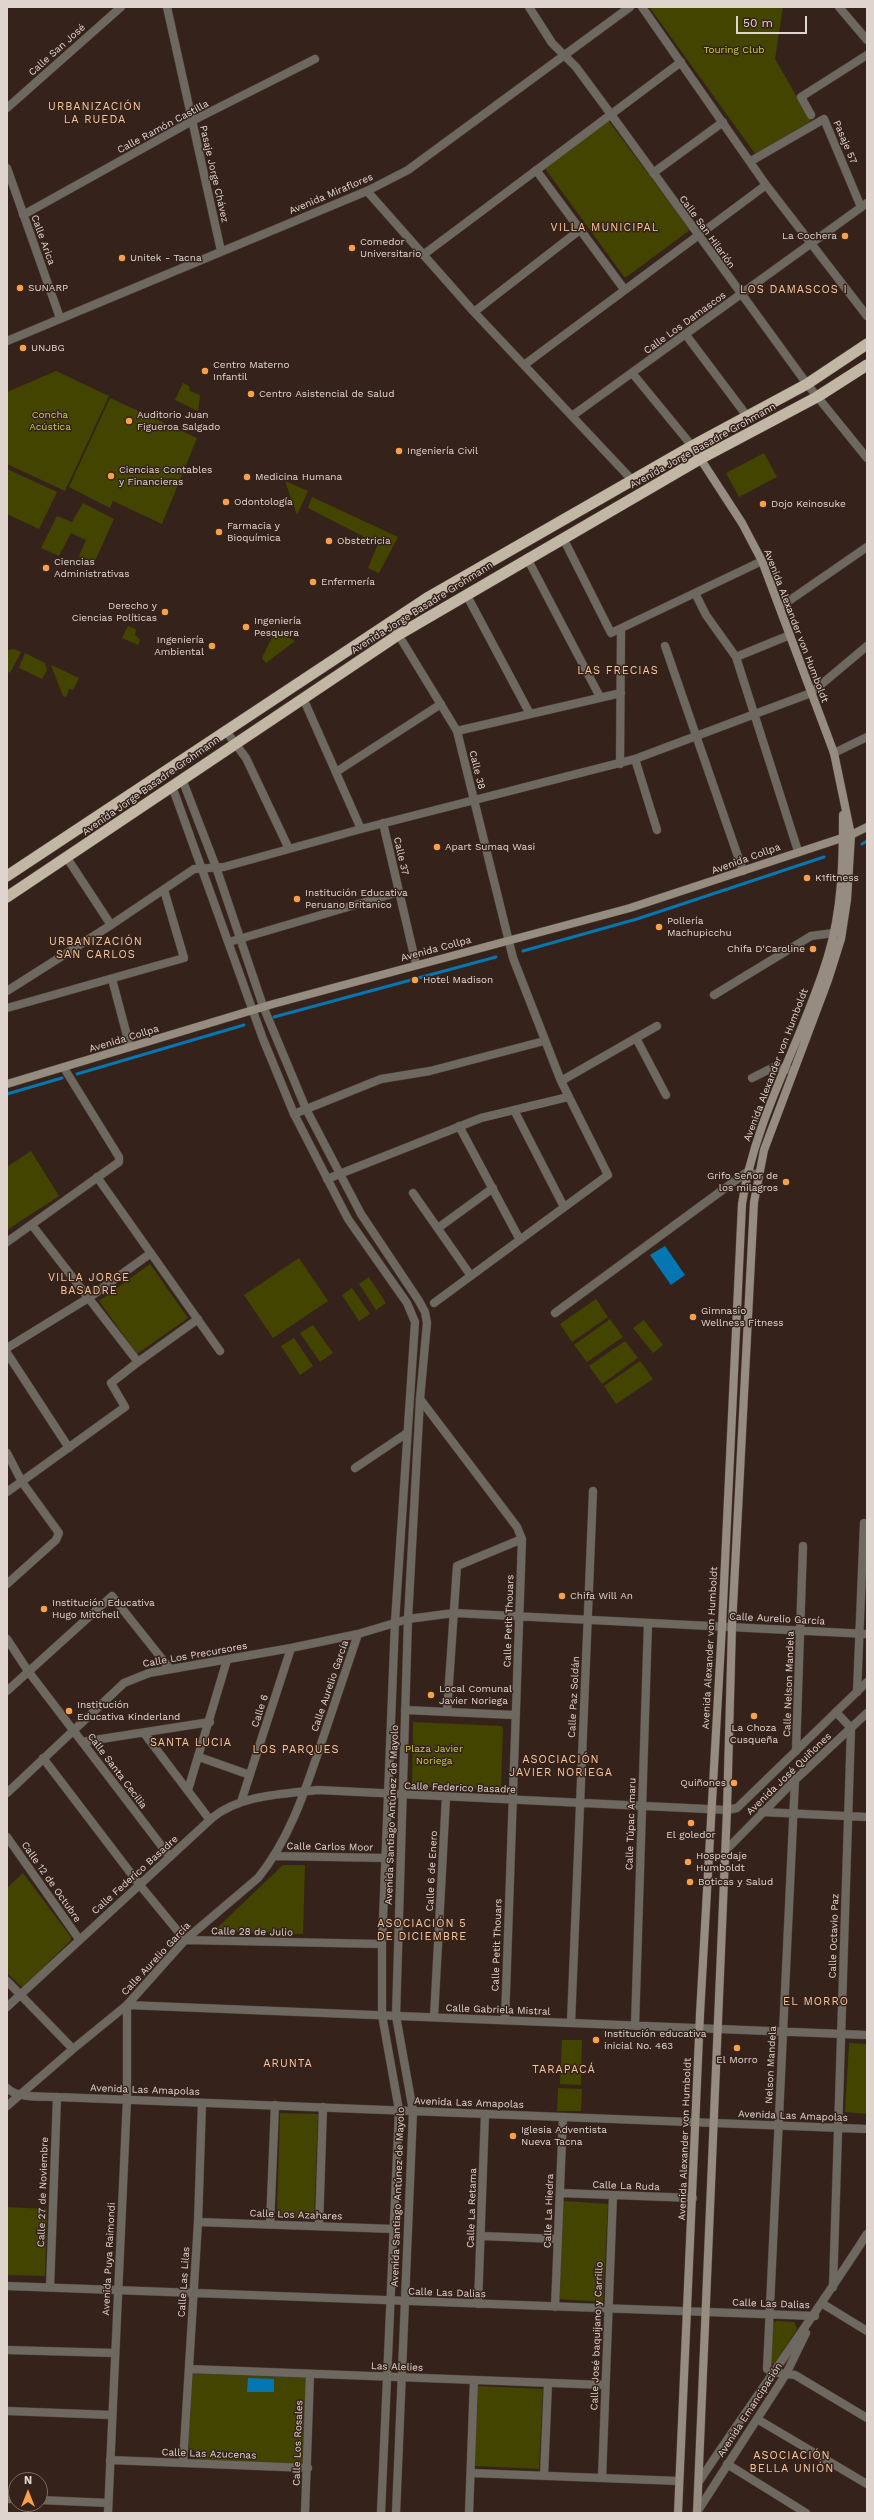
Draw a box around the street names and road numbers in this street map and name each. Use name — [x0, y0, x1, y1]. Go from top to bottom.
street label: Calle San José — [26, 21, 88, 79]
street label: Calle Ramón Castilla — [115, 98, 211, 156]
street label: Pasaje 57 — [830, 119, 860, 165]
street label: Pasaje Jorge Chávez — [197, 124, 231, 224]
street label: Avenida Miraflores — [287, 171, 375, 217]
street label: Calle San Hilarión — [677, 193, 737, 271]
street label: Calle Arica — [28, 213, 58, 267]
street label: Calle Los Damascos — [642, 289, 728, 357]
street label: Avenida Jorge Basadre Grohmann — [628, 401, 778, 491]
street label: Avenida Alexander von Humboldt — [761, 548, 831, 704]
street label: Avenida Jorge Basadre Grohmann — [349, 559, 495, 657]
street label: Avenida Jorge Basadre Grohmann — [80, 734, 222, 838]
street label: Calle 38 — [466, 749, 488, 791]
street label: Calle 37 — [391, 836, 411, 876]
street label: Avenida Collpa — [710, 841, 782, 877]
street label: Avenida Collpa — [400, 934, 472, 964]
street label: Avenida Alexander von Humboldt — [741, 987, 811, 1143]
street label: Avenida Collpa — [88, 1023, 160, 1055]
street label: Avenida Alexander von Humboldt — [700, 1566, 720, 1730]
street label: Calle Petit Thouars — [501, 1574, 517, 1668]
street label: Calle Aurelio García — [729, 1610, 825, 1628]
street label: Calle Nelson Mandela — [781, 1631, 797, 1737]
street label: Calle Aurelio García — [309, 1639, 351, 1733]
street label: Calle Los Precursores — [142, 1640, 248, 1670]
street label: Calle Paz Soldán — [566, 1656, 582, 1738]
street label: Calle 6 — [249, 1693, 271, 1729]
street label: Avenida Santiago Antúnez de Mayolo — [383, 1725, 401, 1905]
street label: Avenida José Quiñones — [744, 1730, 834, 1818]
street label: Calle Santa Cecilia — [85, 1731, 149, 1811]
street label: Calle Túpac Amaru — [623, 1778, 639, 1870]
street label: Calle Federico Basadre — [404, 1780, 516, 1796]
street label: Calle 6 de Enero — [424, 1830, 440, 1912]
street label: Calle Federico Basadre — [89, 1833, 181, 1917]
street label: Calle 12 de Octubre — [19, 1839, 83, 1925]
street label: Calle Carlos Moor — [287, 1840, 373, 1854]
street label: Calle Octavio Paz — [827, 1893, 841, 1979]
street label: Calle Petit Thouars — [489, 1898, 505, 1992]
street label: Calle Aurelio García — [119, 1920, 193, 1998]
street label: Calle 28 de Julio — [211, 1925, 293, 1939]
street label: Calle Gabriela Mistral — [445, 2002, 551, 2018]
street label: Nelson Mandela — [763, 2026, 779, 2104]
street label: Avenida Alexander von Humboldt — [676, 2057, 694, 2221]
street label: Avenida Las Amapolas — [90, 2082, 200, 2098]
street label: Avenida Las Amapolas — [414, 2095, 524, 2111]
street label: Avenida Santiago Antúnez de Mayolo — [389, 2107, 407, 2287]
street label: Avenida Las Amapolas — [738, 2108, 848, 2124]
street label: Calle 27 de Noviembre — [35, 2137, 51, 2247]
street label: Calle La Retama — [465, 2168, 479, 2248]
street label: Calle La Hiedra — [542, 2174, 556, 2248]
street label: Calle La Ruda — [592, 2179, 660, 2193]
street label: Avenida Puya Raimondi — [100, 2202, 118, 2316]
street label: Calle Los Azahares — [249, 2207, 343, 2223]
street label: Calle Las Lilas — [176, 2246, 192, 2318]
street label: Calle José baquijano y Carrillo — [588, 2261, 606, 2411]
street label: Calle Las Dalias — [408, 2286, 486, 2300]
street label: Calle Las Dalias — [732, 2297, 810, 2311]
street label: Las Alelies — [371, 2360, 423, 2374]
street label: Avenida Emancipación — [715, 2361, 785, 2459]
street label: Calle Los Rosales — [291, 2400, 305, 2486]
street label: Calle Las Azucenas — [161, 2446, 257, 2462]

